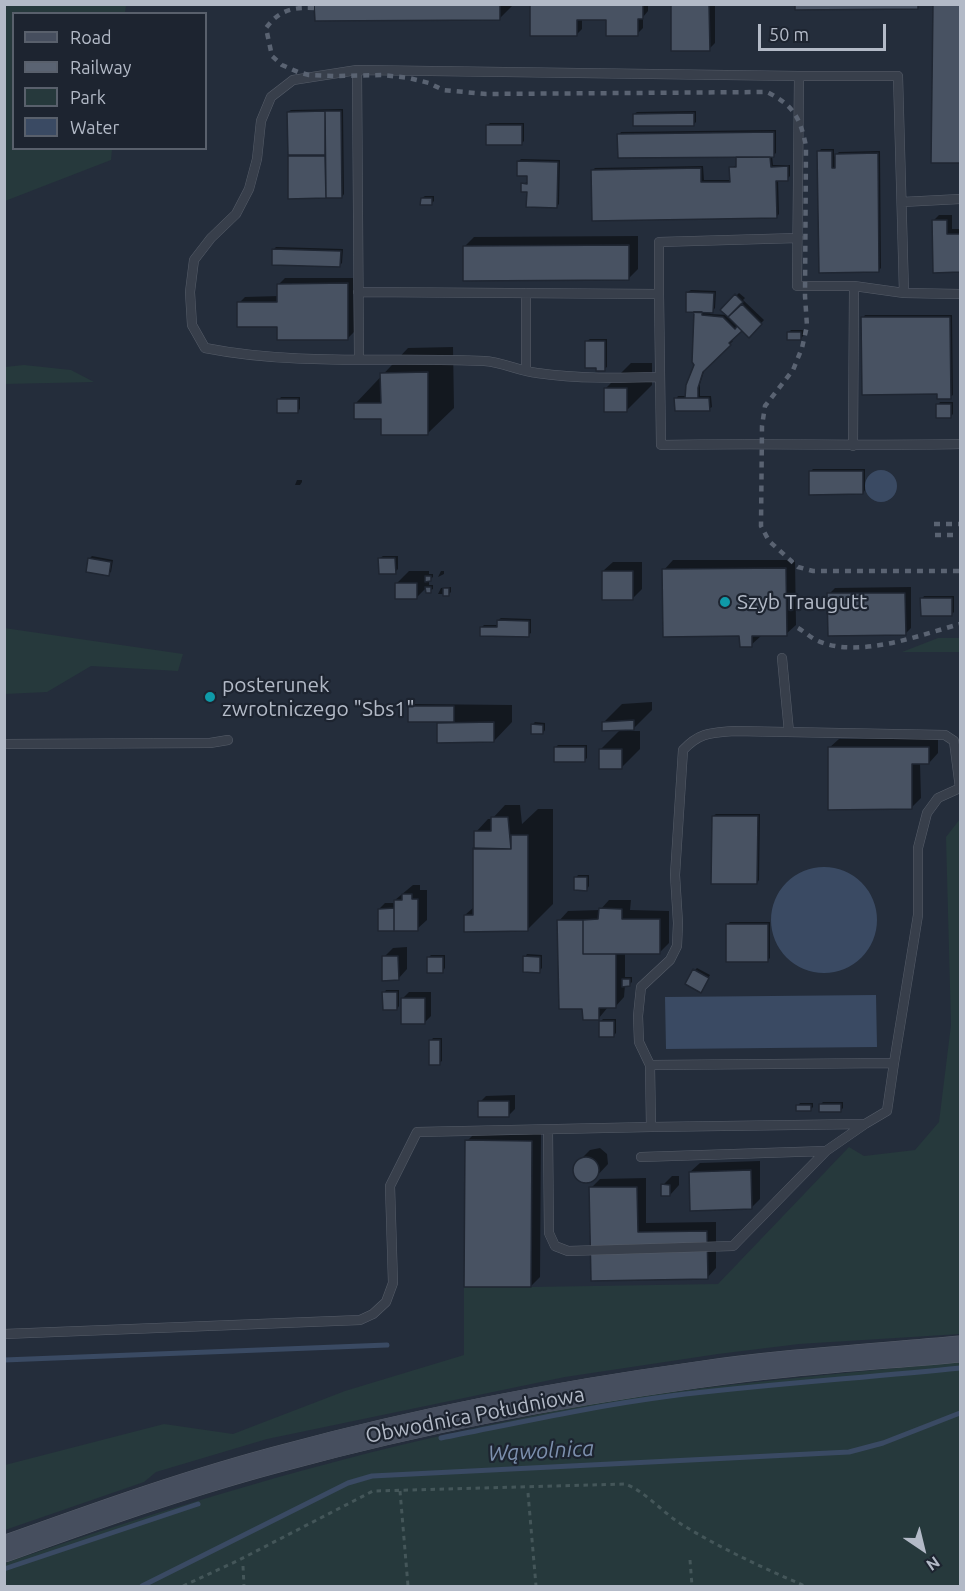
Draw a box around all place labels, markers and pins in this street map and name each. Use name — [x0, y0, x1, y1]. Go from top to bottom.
place label: Szyb Traugutt — [737, 589, 867, 615]
marker: Szyb Traugutt — [718, 595, 732, 609]
place label: posterunek zwrotniczego "Sbs1" — [222, 672, 415, 722]
marker: posterunek zwrotniczego "Sbs1" — [203, 690, 217, 704]

